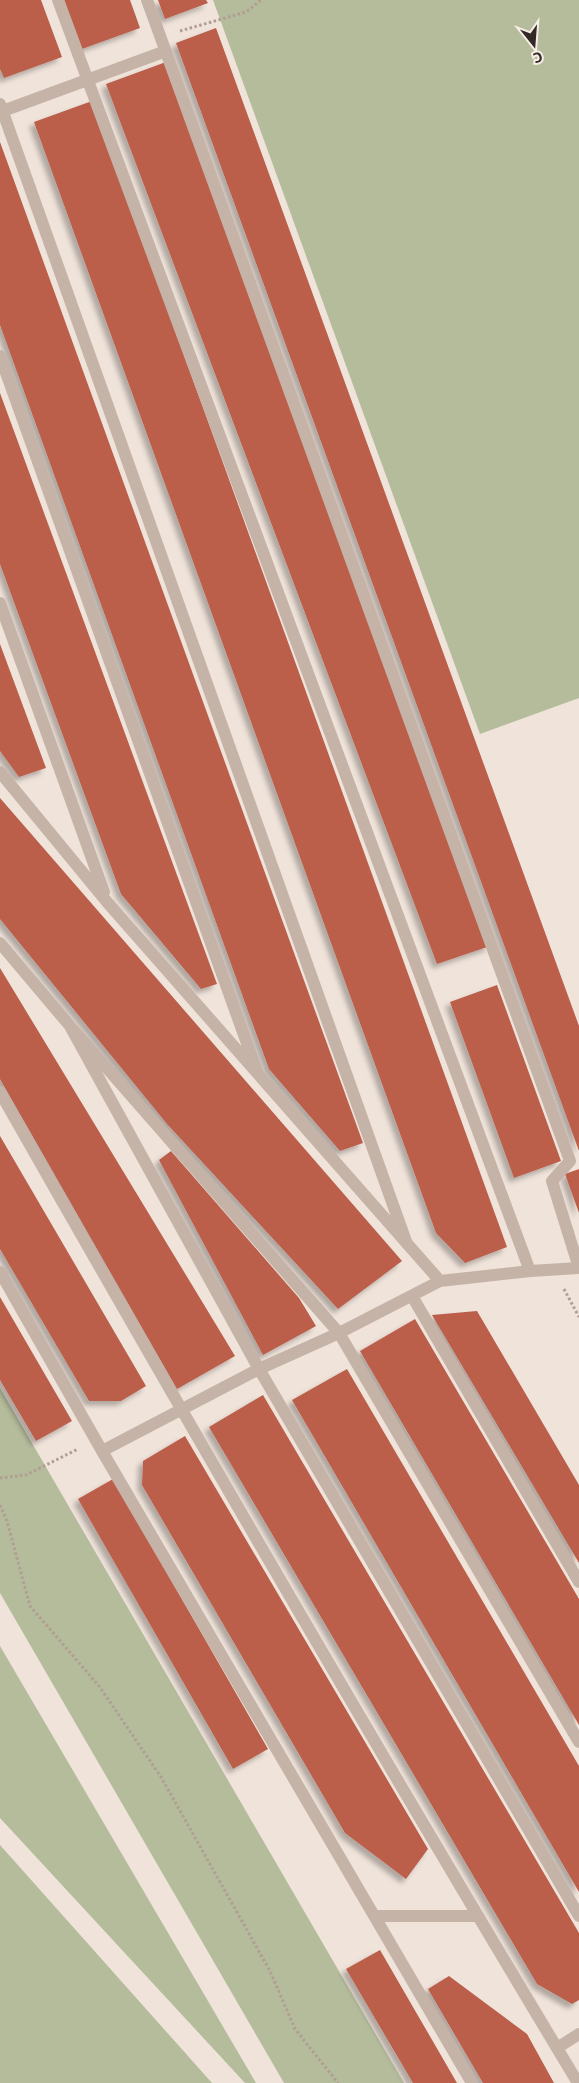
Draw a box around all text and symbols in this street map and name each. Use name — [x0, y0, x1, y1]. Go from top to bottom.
north arrow — [509, 20, 559, 70]
text: С — [531, 48, 545, 68]

